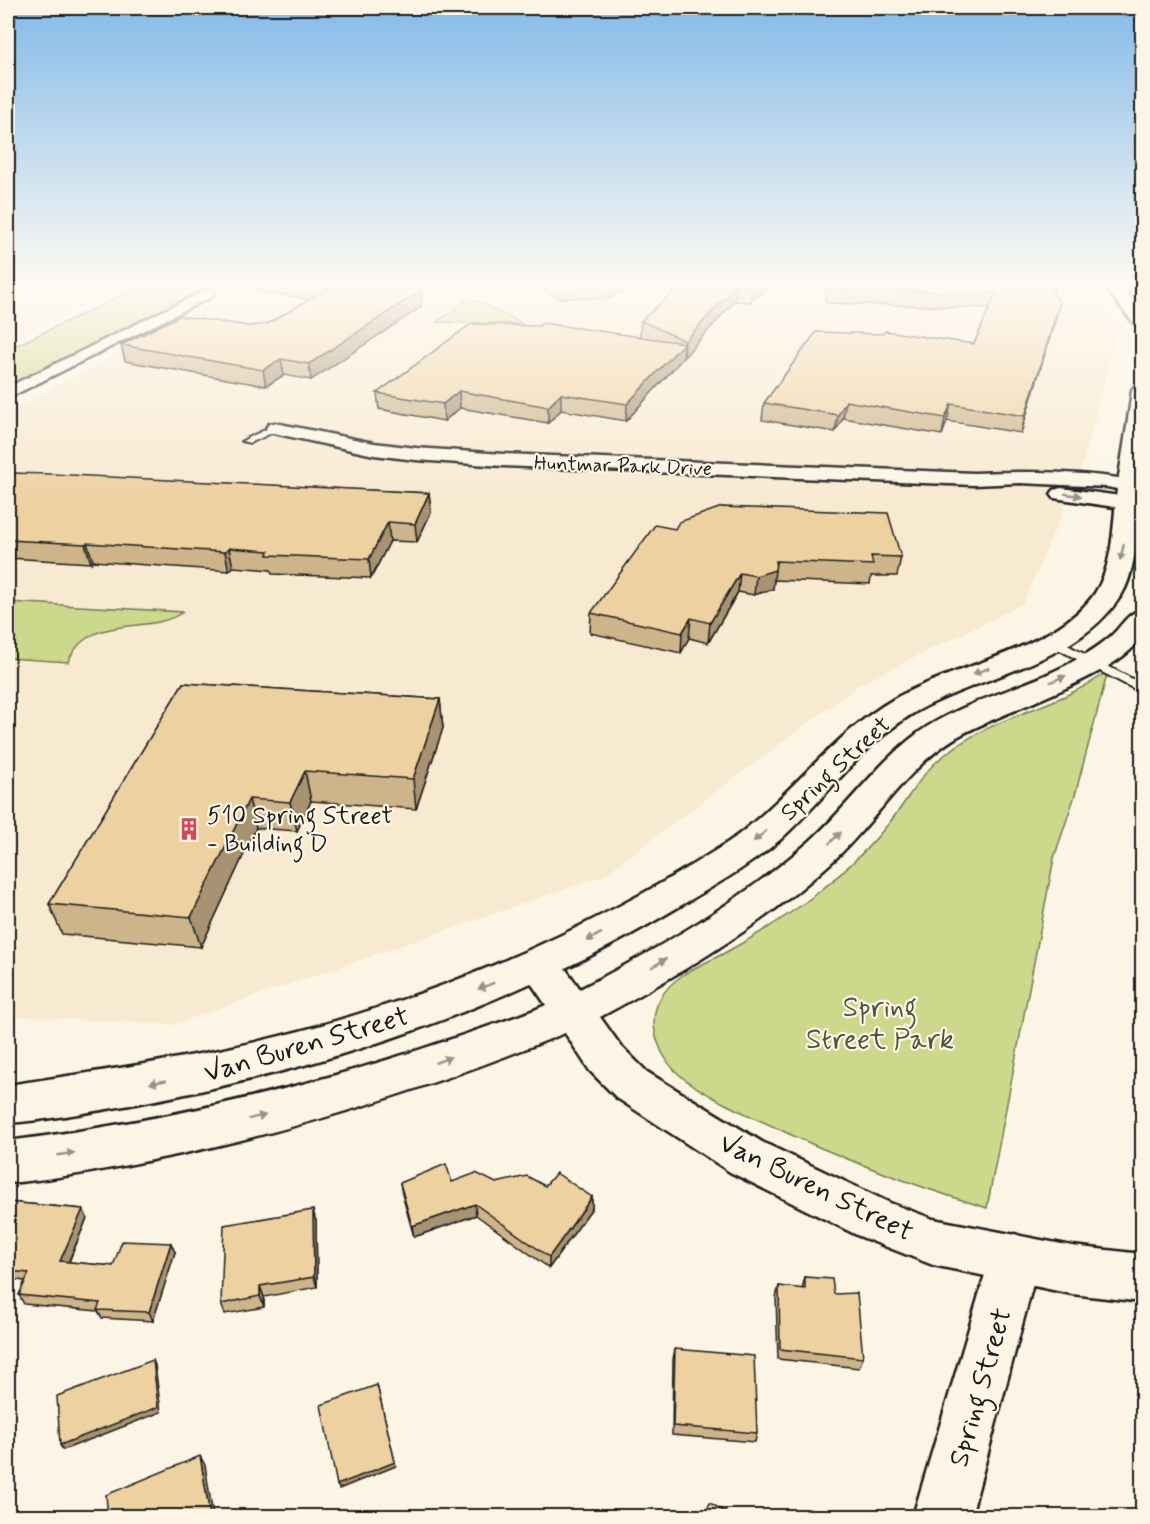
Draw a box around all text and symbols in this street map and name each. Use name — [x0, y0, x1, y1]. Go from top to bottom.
street label: Huntmar Park Drive — [533, 450, 712, 483]
one-way arrow — [1063, 491, 1082, 500]
one-way arrow — [1116, 543, 1126, 562]
one-way arrow — [972, 666, 990, 676]
one-way arrow — [1050, 674, 1068, 684]
street label: Spring Street — [774, 710, 900, 830]
place label: 510 Spring Street - Building D — [207, 801, 393, 863]
building icon: 510 Spring Street - Building D — [176, 816, 202, 842]
one-way arrow — [753, 829, 768, 841]
one-way arrow — [827, 831, 841, 845]
one-way arrow — [585, 932, 602, 941]
one-way arrow — [651, 958, 668, 968]
one-way arrow — [477, 982, 495, 991]
park label: Spring Street Park — [806, 990, 954, 1059]
street label: Van Buren Street — [200, 998, 414, 1092]
one-way arrow — [434, 1055, 452, 1065]
one-way arrow — [149, 1077, 168, 1086]
one-way arrow — [248, 1112, 266, 1122]
street label: Van Buren Street — [713, 1125, 919, 1251]
one-way arrow — [56, 1150, 75, 1159]
street label: Spring Street — [941, 1304, 1025, 1472]

